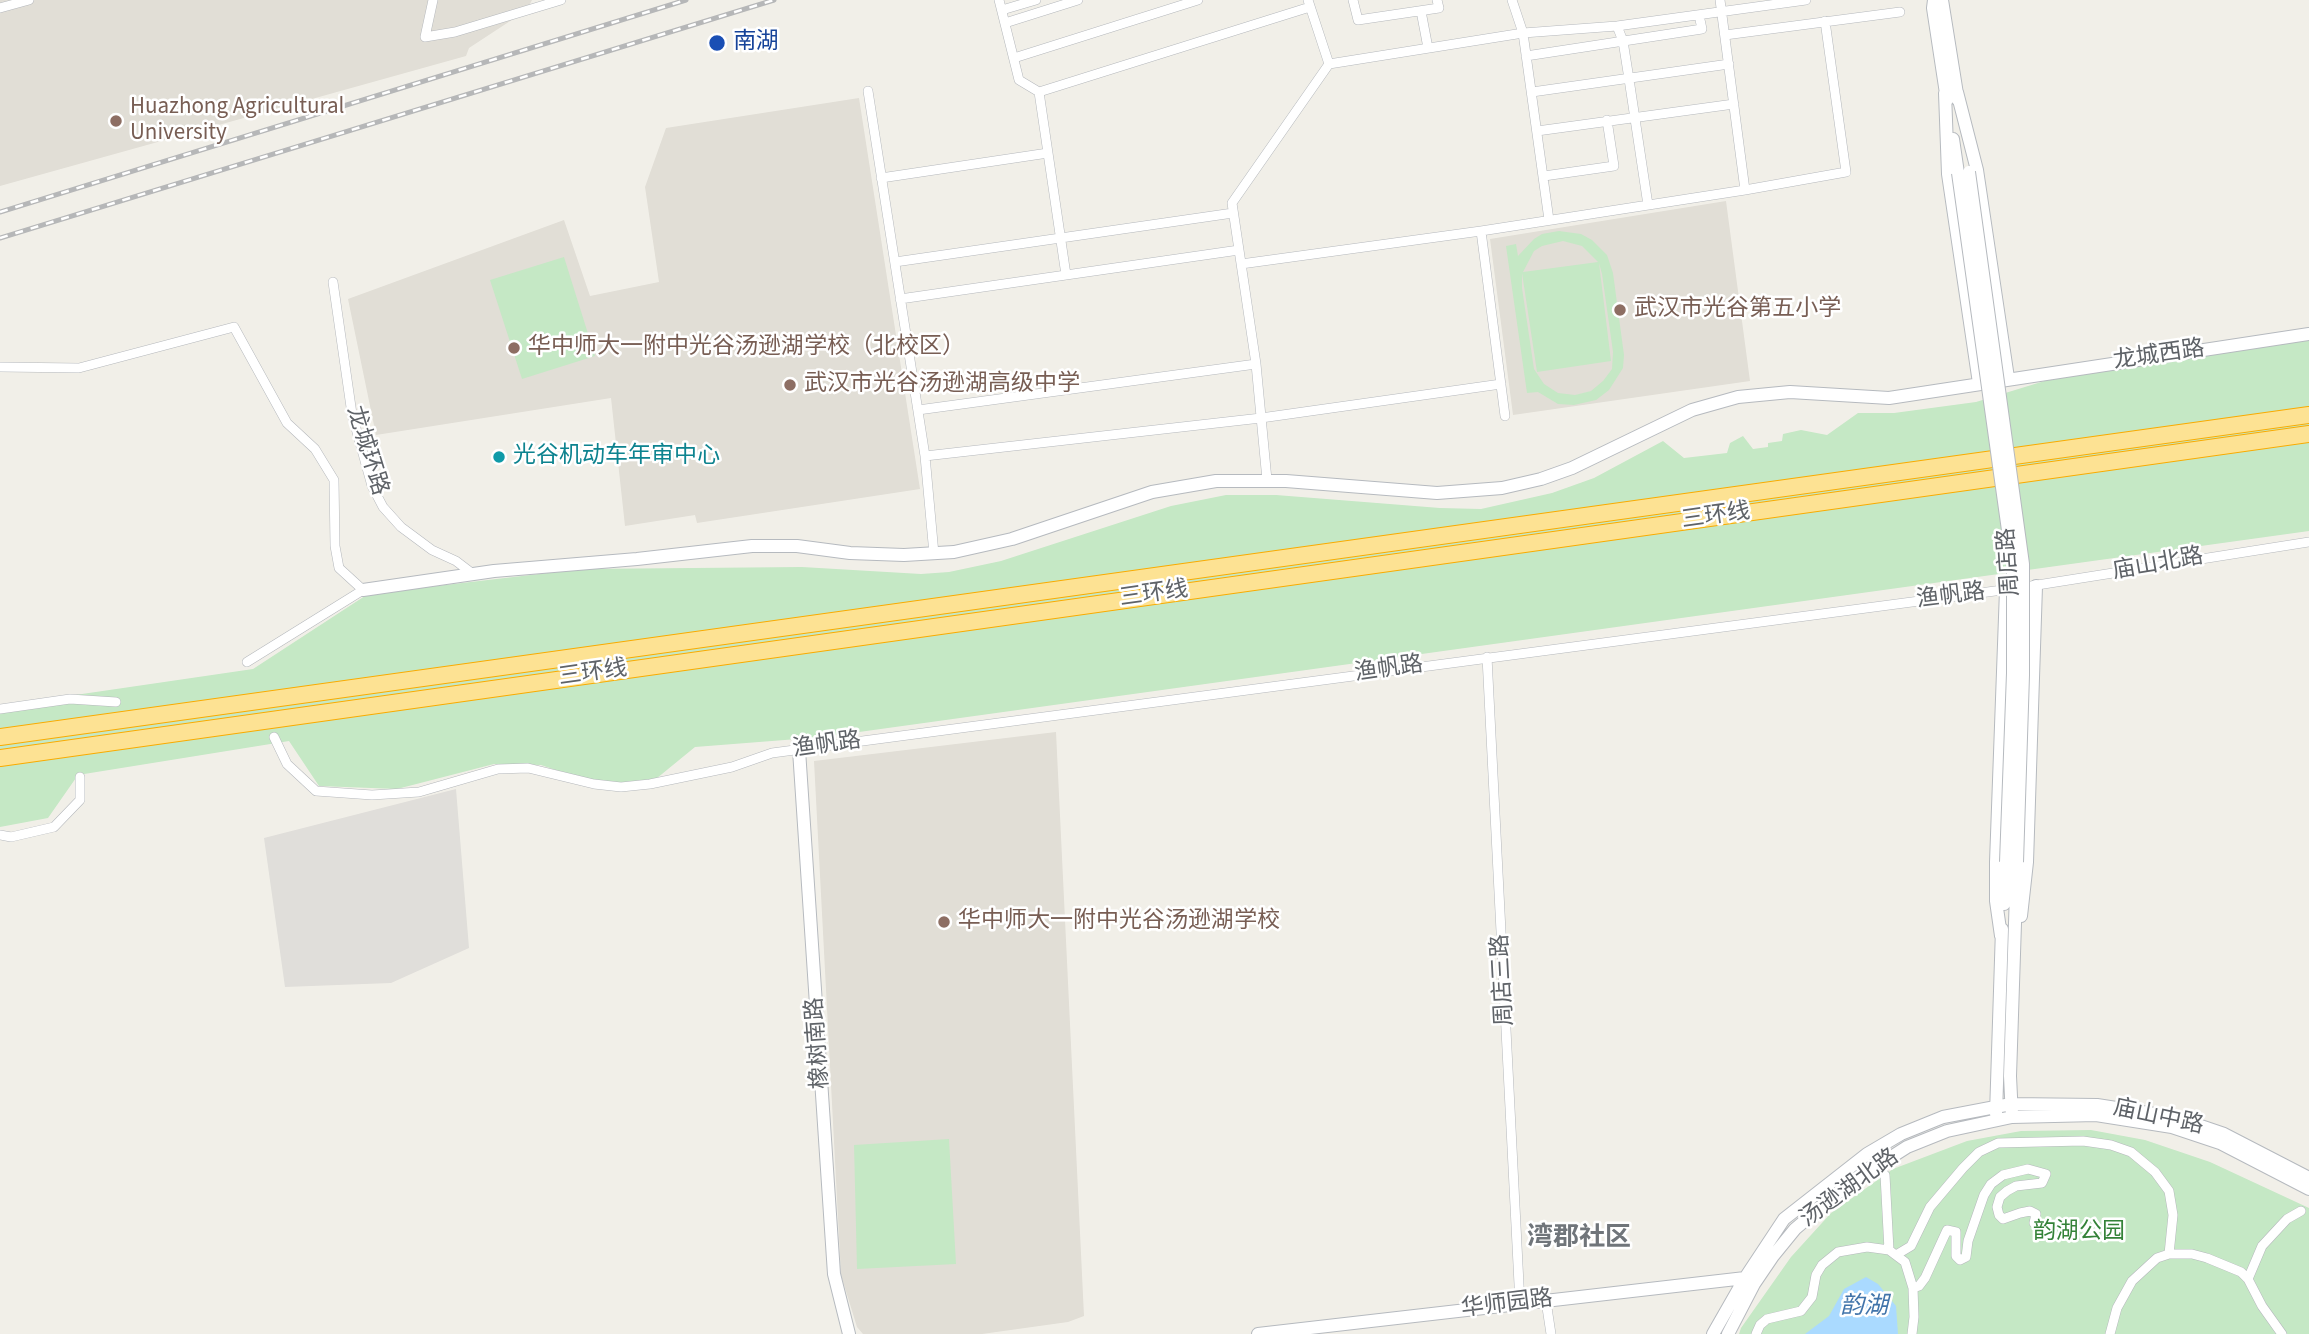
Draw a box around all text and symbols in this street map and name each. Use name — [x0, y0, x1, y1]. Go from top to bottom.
place label: 南湖 — [733, 29, 779, 57]
marker: 南湖 — [707, 33, 727, 53]
place label: Huazhong Agricultural University — [130, 94, 344, 148]
marker: Huazhong Agricultural University — [108, 113, 124, 129]
place label: 武汉市光谷第五小学 — [1634, 296, 1841, 324]
marker: 武汉市光谷第五小学 — [1612, 302, 1628, 318]
place label: 华中师大一附中光谷汤逊湖学校（北校区） — [528, 334, 965, 362]
street label: 龙城西路 — [2112, 336, 2206, 376]
marker: 华中师大一附中光谷汤逊湖学校（北校区） — [506, 340, 522, 356]
place label: 武汉市光谷汤逊湖高级中学 — [804, 371, 1080, 399]
marker: 武汉市光谷汤逊湖高级中学 — [782, 377, 798, 393]
street label: 龙城环路 — [339, 403, 393, 499]
place label: 光谷机动车年审中心 — [513, 443, 720, 471]
marker: 光谷机动车年审中心 — [491, 449, 507, 465]
street label: 三环线 — [1680, 499, 1752, 535]
street label: 周店路 — [1994, 527, 2026, 597]
street label: 庙山北路 — [2110, 543, 2206, 587]
street label: 三环线 — [1118, 577, 1190, 613]
street label: 渔帆路 — [1915, 579, 1987, 615]
street label: 渔帆路 — [1353, 652, 1425, 688]
street label: 三环线 — [557, 656, 629, 692]
street label: 渔帆路 — [791, 728, 863, 764]
place label: 华中师大一附中光谷汤逊湖学校 — [958, 908, 1280, 936]
marker: 华中师大一附中光谷汤逊湖学校 — [936, 914, 952, 930]
street label: 周店三路 — [1488, 933, 1520, 1027]
street label: 橡树南路 — [802, 996, 836, 1090]
street label: 庙山中路 — [2110, 1095, 2206, 1141]
street label: 汤逊湖北路 — [1795, 1144, 1905, 1234]
park label: 韵湖公园 — [2033, 1219, 2125, 1247]
district label: 湾郡社区 — [1527, 1223, 1631, 1255]
street label: 华师园路 — [1460, 1286, 1554, 1324]
water label: 韵湖 — [1840, 1294, 1888, 1322]

